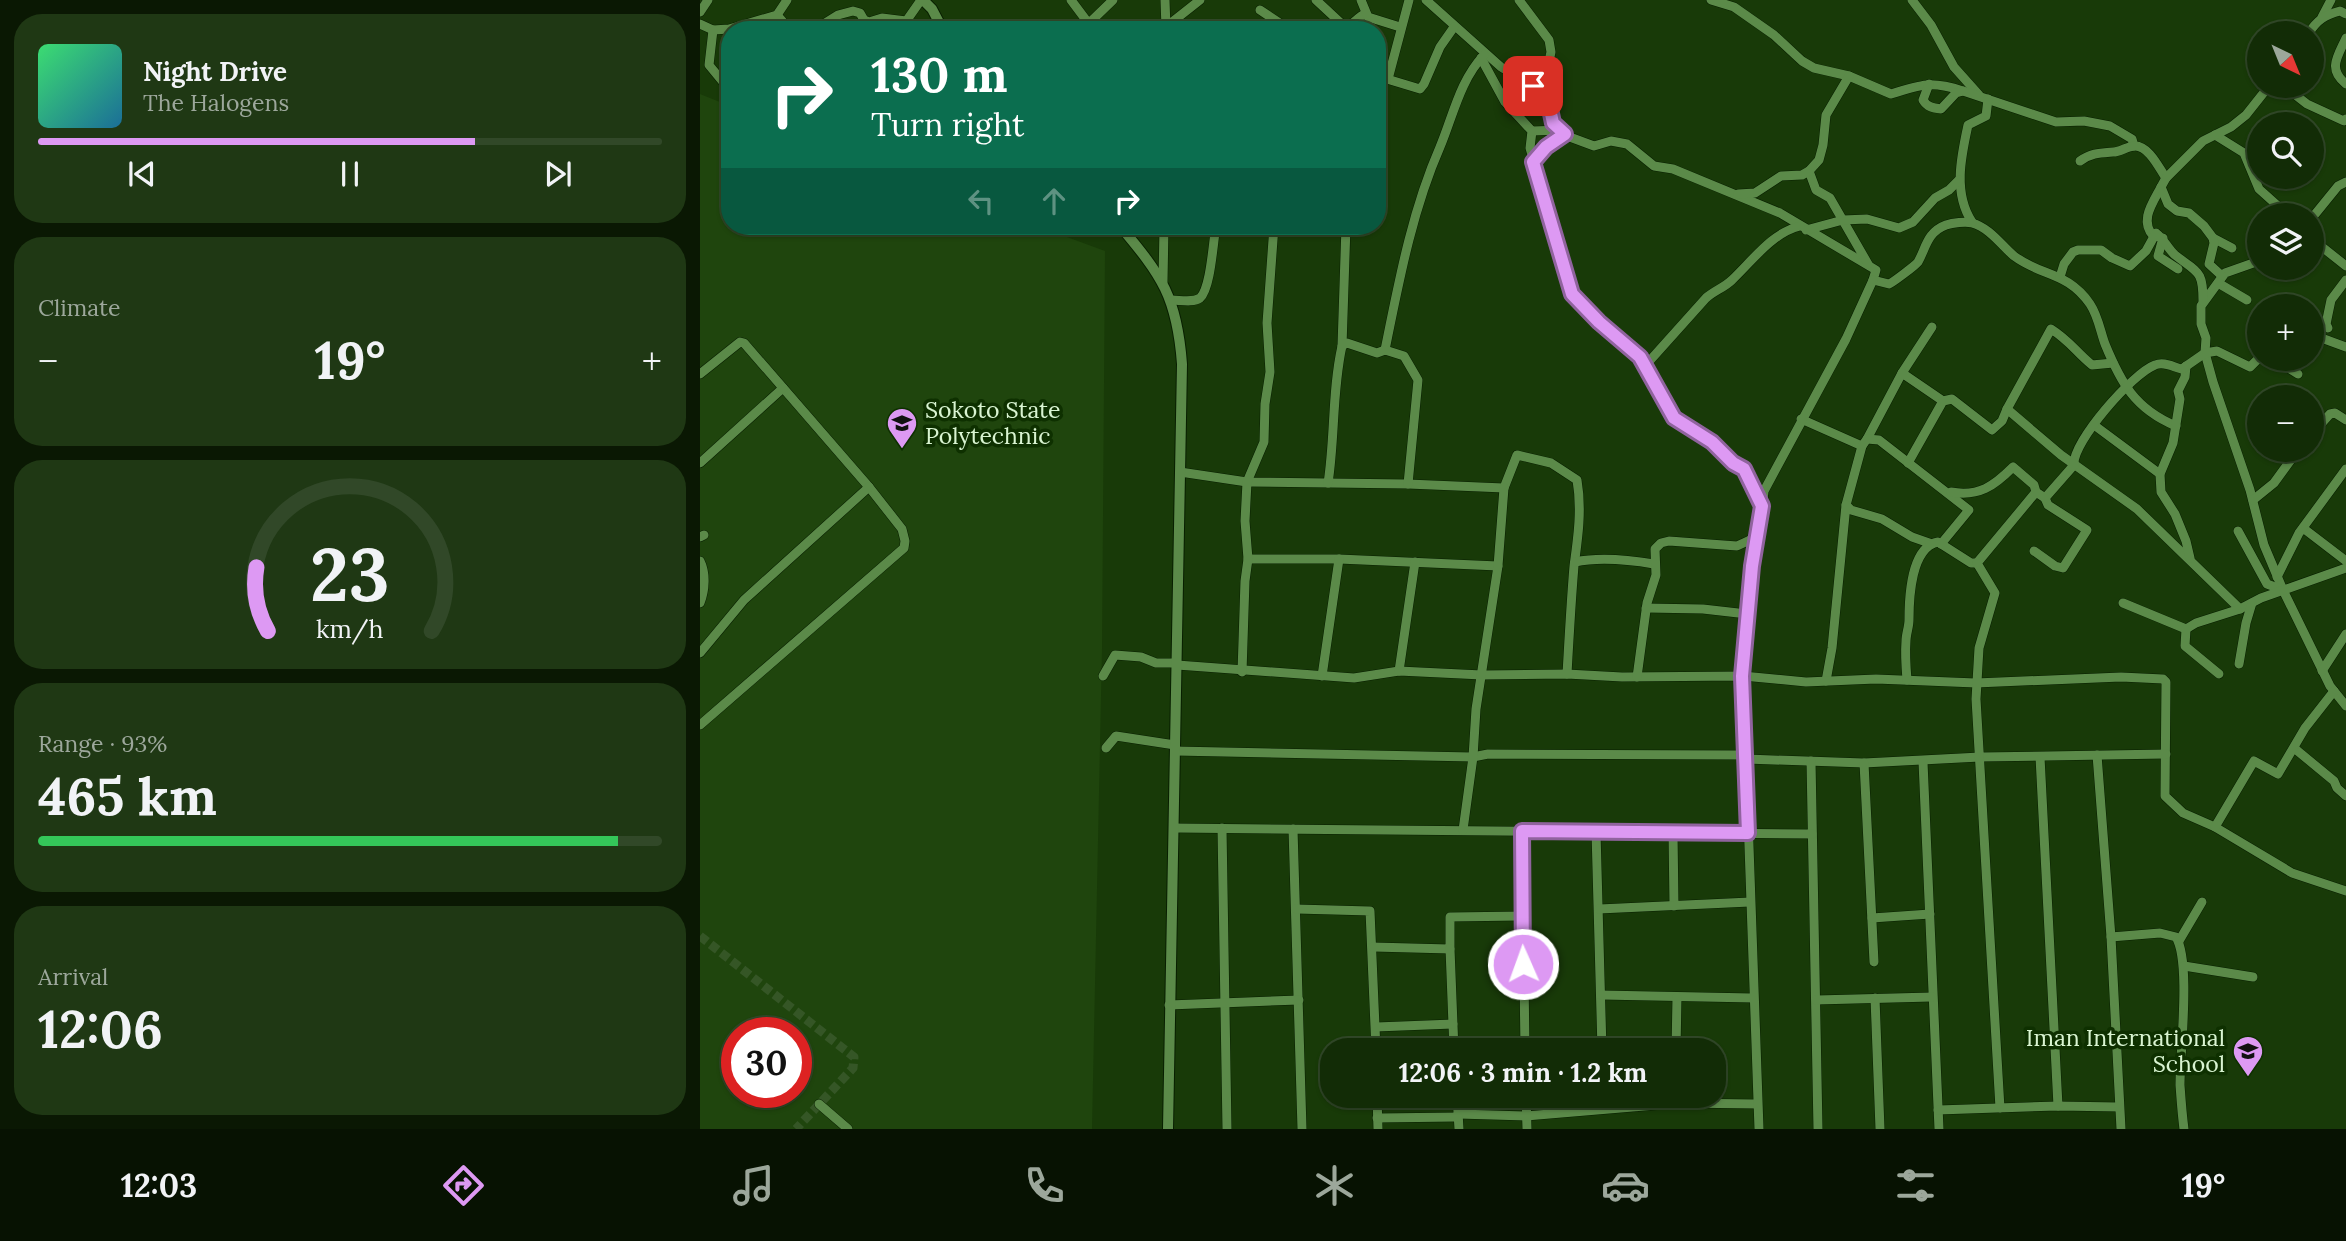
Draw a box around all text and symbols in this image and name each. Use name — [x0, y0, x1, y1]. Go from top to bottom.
north arrow — [2247, 21, 2324, 98]
map controls — [2247, 21, 2324, 462]
text: 130 m — [871, 43, 1007, 105]
icon: right — [756, 49, 847, 140]
text: Night Drive — [143, 55, 287, 88]
pin — [1503, 56, 1563, 116]
icon: arrive — [1514, 67, 1552, 105]
text: The Halogens — [143, 88, 289, 117]
text: Turn right — [871, 104, 1024, 145]
button: search — [2247, 112, 2324, 189]
icon: previous — [123, 155, 161, 193]
icon: pause — [331, 155, 369, 193]
icon: next — [539, 155, 577, 193]
icon: left — [962, 182, 1000, 220]
icon: ahead — [1035, 182, 1073, 220]
icon: right — [1108, 182, 1146, 220]
button: layers — [2247, 203, 2324, 280]
text: Climate — [38, 293, 120, 322]
button: + — [2247, 294, 2324, 371]
text: 19° — [315, 327, 385, 393]
text: − — [38, 337, 58, 385]
text: + — [642, 337, 662, 385]
button: − — [2247, 385, 2324, 462]
place label: Sokoto State Polytechnic — [925, 395, 1060, 450]
school or university icon: Sokoto State Polytechnic — [885, 406, 919, 450]
text: 23 — [310, 528, 390, 621]
text: km/h — [316, 612, 384, 644]
text: Range · 93% — [38, 729, 167, 758]
text: 465 km — [38, 763, 217, 829]
position arrow — [1486, 927, 1560, 1001]
text: Arrival — [38, 962, 108, 991]
text: 12:06 — [38, 996, 163, 1062]
speed limit sign: 30 — [721, 1017, 812, 1108]
place label: Iman International School — [2026, 1023, 2225, 1078]
school or university icon: Iman International School — [2231, 1034, 2265, 1078]
text: 12:06 · 3 min · 1.2 km — [1399, 1056, 1647, 1089]
icon: directions — [439, 1161, 488, 1210]
icon: music — [729, 1161, 778, 1210]
icon: phone — [1020, 1161, 1069, 1210]
icon: climate — [1310, 1161, 1359, 1210]
icon: car — [1601, 1161, 1650, 1210]
icon: filters — [1891, 1161, 1940, 1210]
text: 12:03 — [121, 1165, 197, 1206]
text: 19° — [2182, 1165, 2225, 1206]

